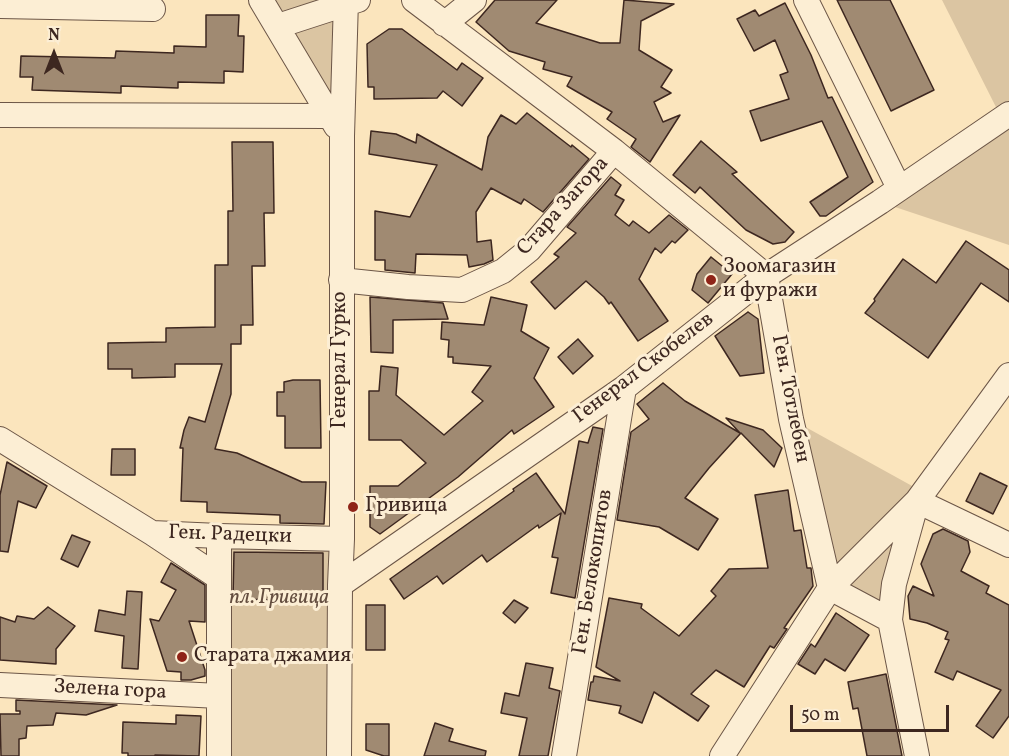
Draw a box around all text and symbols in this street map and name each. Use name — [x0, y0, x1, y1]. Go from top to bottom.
north arrow — [24, 24, 84, 84]
text: N — [48, 25, 60, 47]
street label: Стара Загора — [513, 152, 615, 262]
place label: Зоомагазин и фуражи — [723, 255, 836, 305]
marker: Зоомагазин и фуражи — [704, 273, 718, 287]
street label: Генерал Гурко — [328, 291, 354, 429]
street label: Генерал Скобелев — [569, 308, 719, 430]
street label: Ген. Тотлебен — [764, 333, 814, 465]
street label: Ген. Белокопитов — [568, 488, 620, 656]
place label: Гривица — [365, 494, 448, 520]
marker: Гривица — [346, 500, 360, 514]
street label: Ген. Радецки — [168, 521, 292, 551]
park label: пл. Гривица — [229, 586, 329, 612]
place label: Старата джамия — [194, 644, 351, 670]
marker: Старата джамия — [175, 650, 189, 664]
street label: Зелена гора — [53, 675, 167, 707]
scale bar — [793, 693, 952, 731]
text: 50 m — [801, 703, 840, 728]

